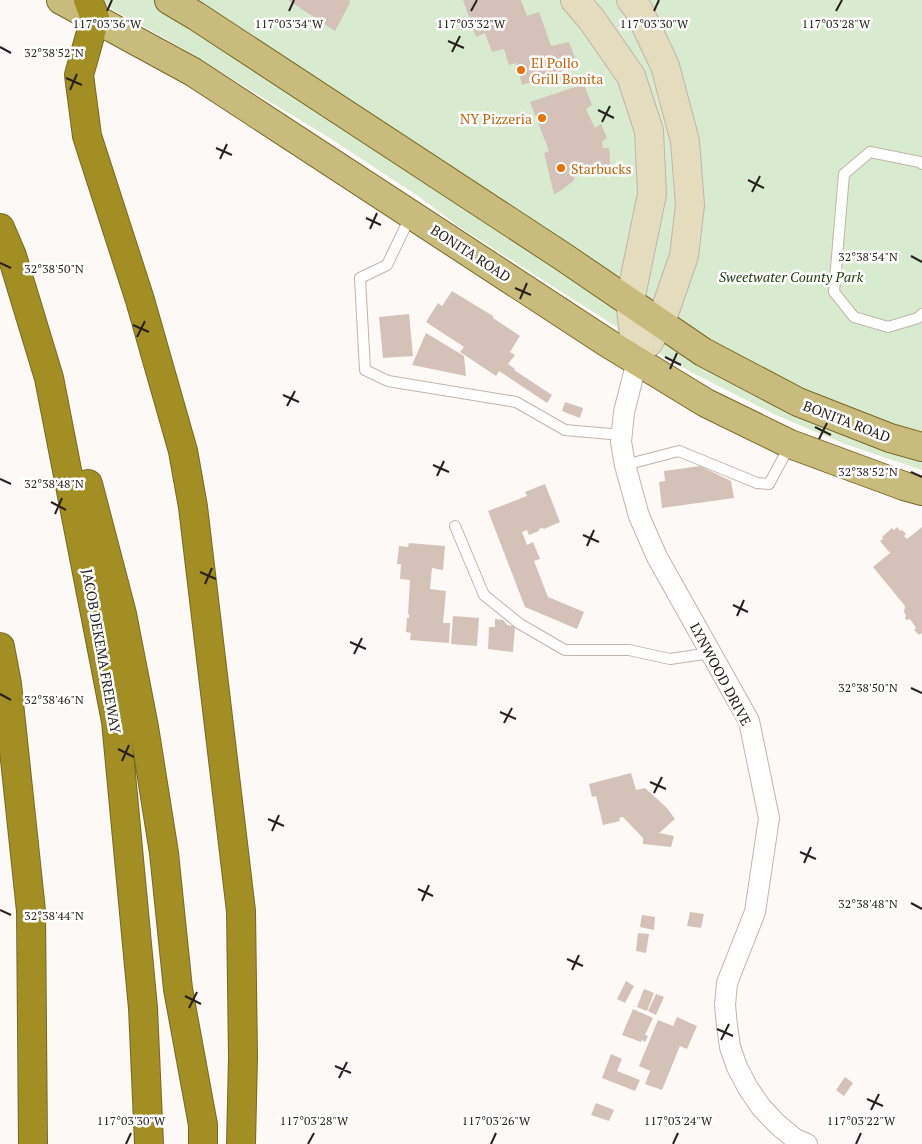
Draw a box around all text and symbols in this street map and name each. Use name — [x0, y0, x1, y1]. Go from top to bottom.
text: 117°03'36"W — [73, 16, 142, 31]
text: 117°03'34"W — [255, 16, 324, 31]
text: 117°03'32"W — [437, 16, 506, 31]
text: 117°03'30"W — [620, 16, 689, 31]
text: 117°03'28"W — [802, 16, 871, 31]
text: 32°38'52"N — [24, 45, 84, 60]
place label: El Pollo Grill Bonita — [531, 53, 603, 88]
marker: El Pollo Grill Bonita — [515, 64, 527, 76]
place label: NY Pizzeria — [460, 109, 532, 128]
marker: NY Pizzeria — [536, 112, 548, 124]
place label: Starbucks — [571, 159, 632, 178]
marker: Starbucks — [555, 162, 567, 174]
street label: BONITA ROAD — [427, 220, 515, 286]
text: 32°38'54"N — [838, 249, 898, 264]
text: 32°38'50"N — [24, 261, 84, 276]
park label: Sweetwater County Park — [719, 267, 864, 286]
street label: BONITA ROAD — [801, 396, 893, 446]
text: 32°38'52"N — [838, 464, 898, 479]
text: 32°38'48"N — [24, 476, 84, 491]
street label: JACOB DEKEMA FREEWAY — [78, 567, 126, 736]
street label: LYNWOOD DRIVE — [686, 619, 756, 729]
text: 32°38'50"N — [838, 680, 898, 695]
text: 32°38'46"N — [24, 692, 84, 707]
text: 32°38'48"N — [838, 896, 898, 911]
text: 32°38'44"N — [24, 908, 84, 923]
text: 117°03'30"W — [97, 1113, 166, 1128]
text: 117°03'28"W — [280, 1113, 349, 1128]
text: 117°03'26"W — [462, 1113, 531, 1128]
text: 117°03'24"W — [644, 1113, 713, 1128]
text: 117°03'22"W — [827, 1113, 896, 1128]

